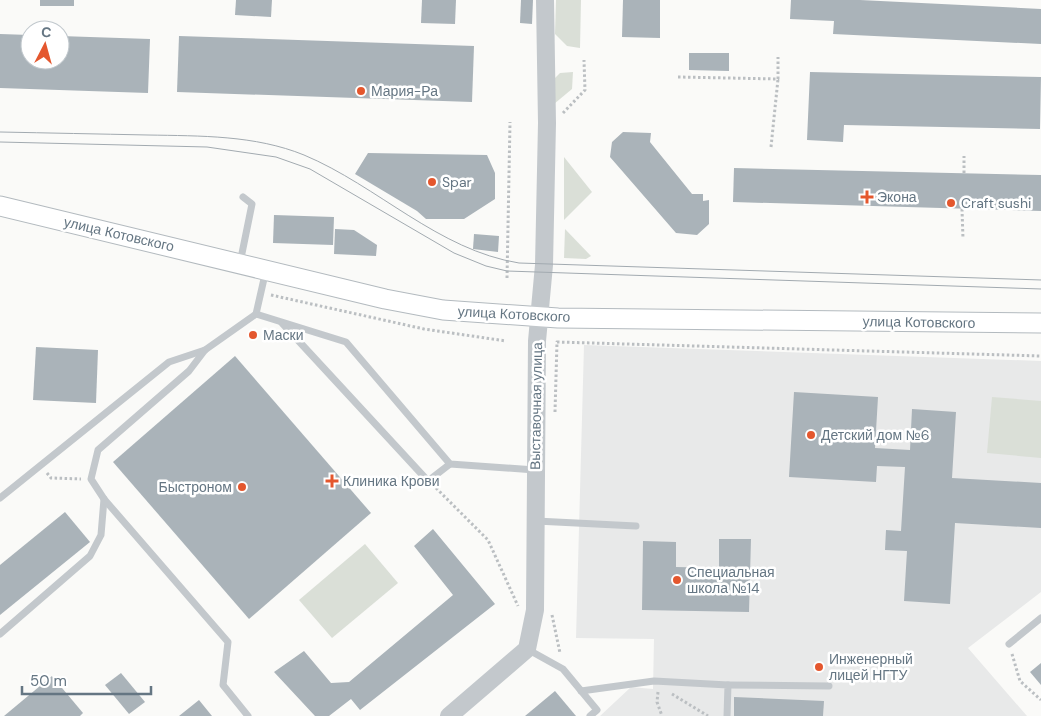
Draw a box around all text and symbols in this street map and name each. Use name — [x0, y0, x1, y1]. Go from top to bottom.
north arrow — [20, 20, 70, 70]
text: С — [40, 23, 52, 42]
place label: Мария-Ра — [371, 82, 438, 100]
marker: Мария-Ра — [355, 85, 367, 97]
place label: Spar — [442, 173, 472, 191]
marker: Spar — [426, 176, 438, 188]
place label: Экона — [877, 188, 917, 206]
marker: Экона — [861, 191, 873, 203]
place label: Craft sushi — [961, 194, 1031, 212]
marker: Craft sushi — [945, 197, 957, 209]
street label: улица Котовского — [62, 213, 176, 256]
street label: улица Котовского — [457, 302, 571, 326]
street label: улица Котовского — [862, 312, 976, 332]
place label: Маски — [263, 326, 304, 344]
marker: Маски — [247, 329, 259, 341]
street label: Выставочная улица — [526, 342, 546, 470]
place label: Детский дом №6 — [821, 426, 930, 444]
marker: Детский дом №6 — [805, 429, 817, 441]
place label: Клиника Крови — [343, 472, 440, 490]
marker: Клиника Крови — [325, 474, 339, 488]
place label: Быстроном — [159, 478, 232, 496]
marker: Быстроном — [236, 481, 248, 493]
place label: Специальная школа №14 — [687, 563, 775, 597]
marker: Специальная школа №14 — [671, 574, 683, 586]
place label: Инженерный лицей НГТУ — [829, 650, 913, 684]
marker: Инженерный лицей НГТУ — [813, 661, 825, 673]
scale bar — [22, 664, 151, 696]
text: 50 m — [30, 671, 67, 691]

